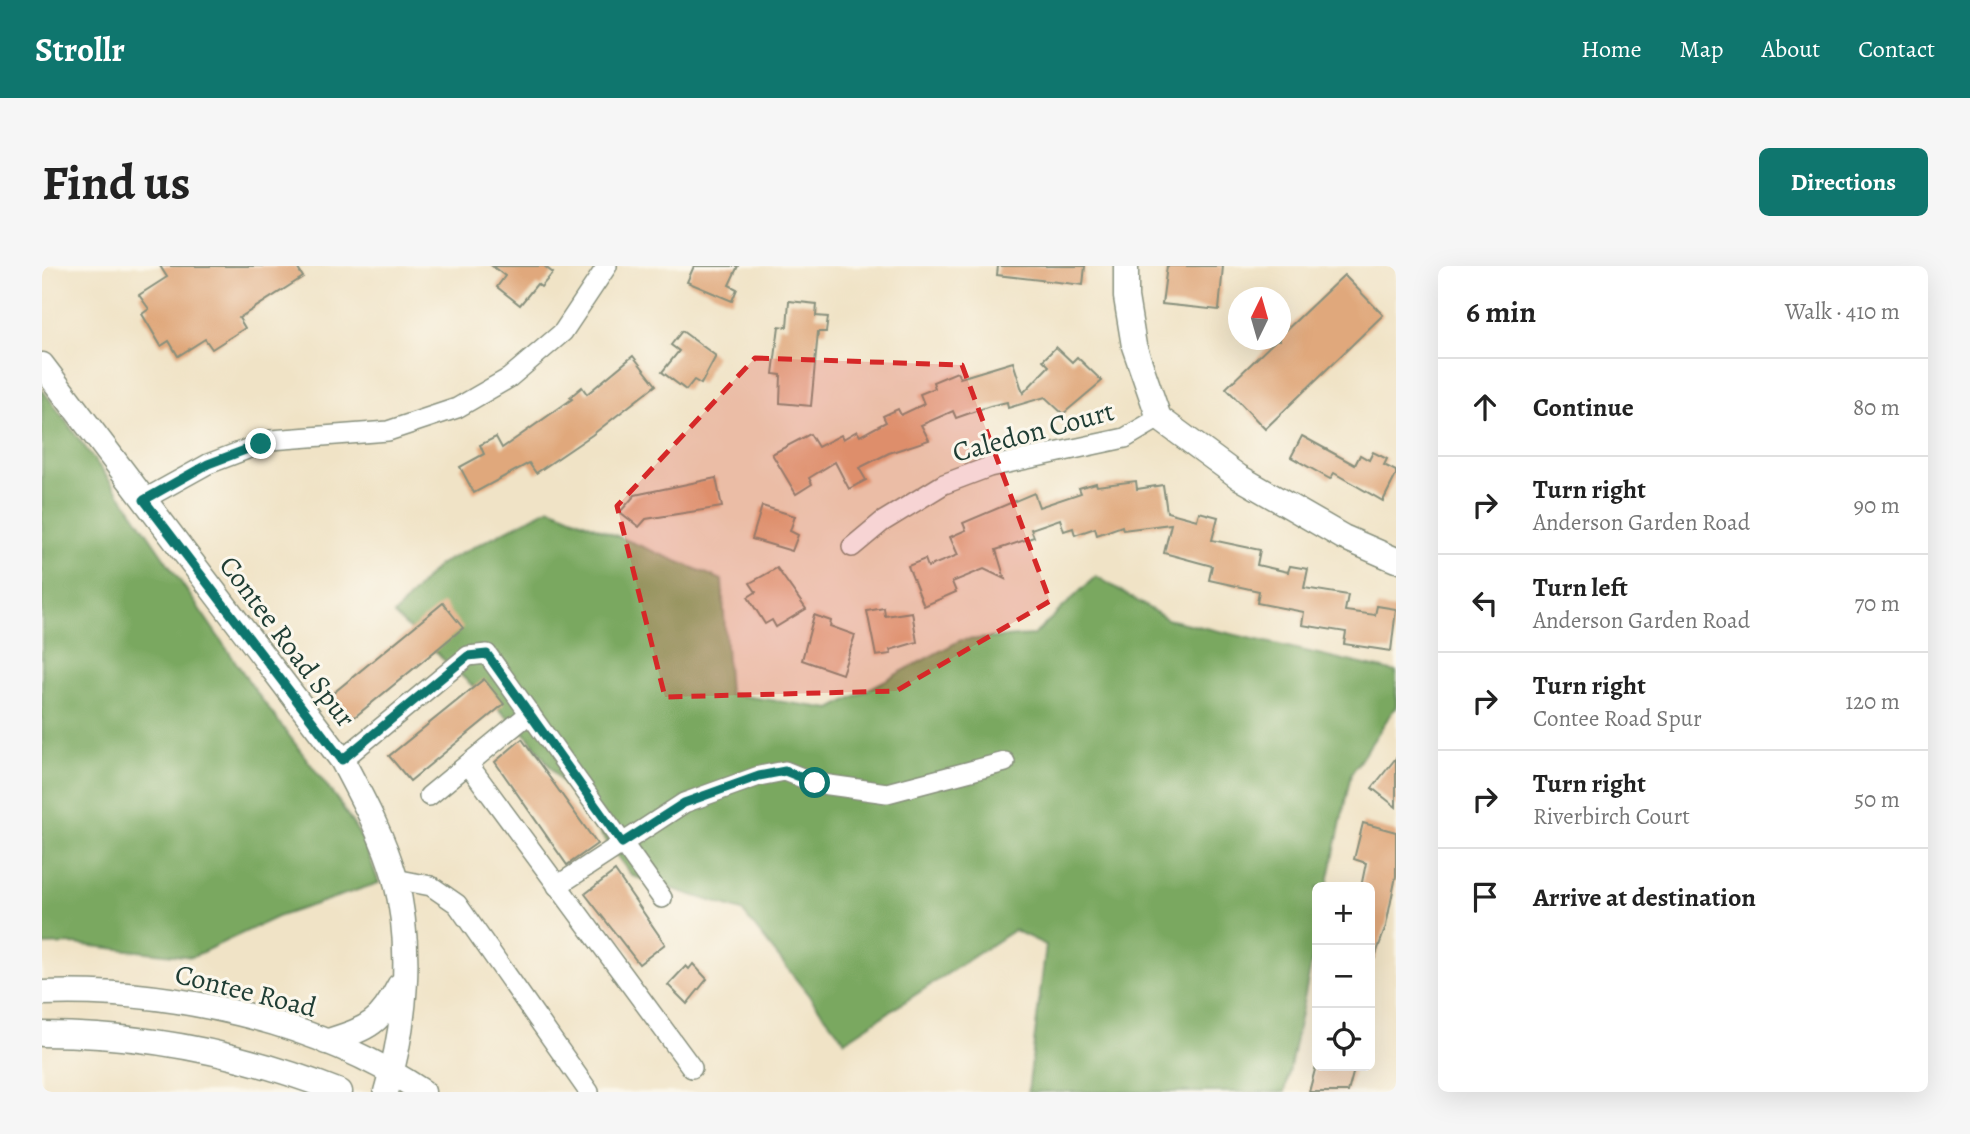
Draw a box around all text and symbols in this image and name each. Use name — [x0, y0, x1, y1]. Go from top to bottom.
text: Strollr — [35, 27, 125, 72]
text: Home — [1581, 33, 1642, 65]
text: Map — [1680, 33, 1724, 65]
text: About — [1762, 33, 1820, 65]
text: Contact — [1858, 33, 1935, 65]
button: Directions — [1759, 148, 1928, 216]
text: Find us — [42, 149, 190, 216]
north arrow — [1228, 287, 1291, 350]
text: 6 min — [1466, 292, 1536, 332]
text: Walk · 410 m — [1785, 296, 1900, 327]
icon: ahead — [1466, 388, 1504, 426]
text: Continue — [1533, 390, 1634, 425]
street label: Caledon Court — [948, 392, 1118, 472]
text: 80 m — [1853, 392, 1900, 423]
route end — [245, 428, 276, 459]
text: Turn right — [1533, 472, 1646, 507]
icon: right — [1466, 486, 1504, 524]
text: 90 m — [1854, 490, 1900, 521]
text: Anderson Garden Road — [1533, 507, 1750, 538]
street label: Contee Road Spur — [210, 548, 364, 735]
text: Turn left — [1533, 570, 1628, 605]
icon: left — [1466, 584, 1504, 622]
text: 70 m — [1854, 588, 1900, 619]
text: Anderson Garden Road — [1533, 605, 1750, 636]
text: Turn right — [1533, 668, 1646, 703]
icon: right — [1466, 682, 1504, 720]
text: 120 m — [1845, 686, 1900, 717]
text: Contee Road Spur — [1533, 703, 1702, 734]
text: Turn right — [1533, 766, 1646, 801]
route start — [799, 767, 830, 798]
icon: right — [1466, 780, 1504, 818]
text: 50 m — [1854, 784, 1900, 815]
text: Riverbirch Court — [1533, 801, 1690, 832]
icon: arrive — [1466, 878, 1504, 916]
text: Arrive at destination — [1533, 880, 1756, 915]
map controls — [1312, 882, 1375, 1071]
button: + — [1312, 882, 1375, 945]
button: − — [1312, 945, 1375, 1008]
street label: Contee Road — [171, 955, 321, 1027]
button: locate — [1312, 1008, 1375, 1071]

